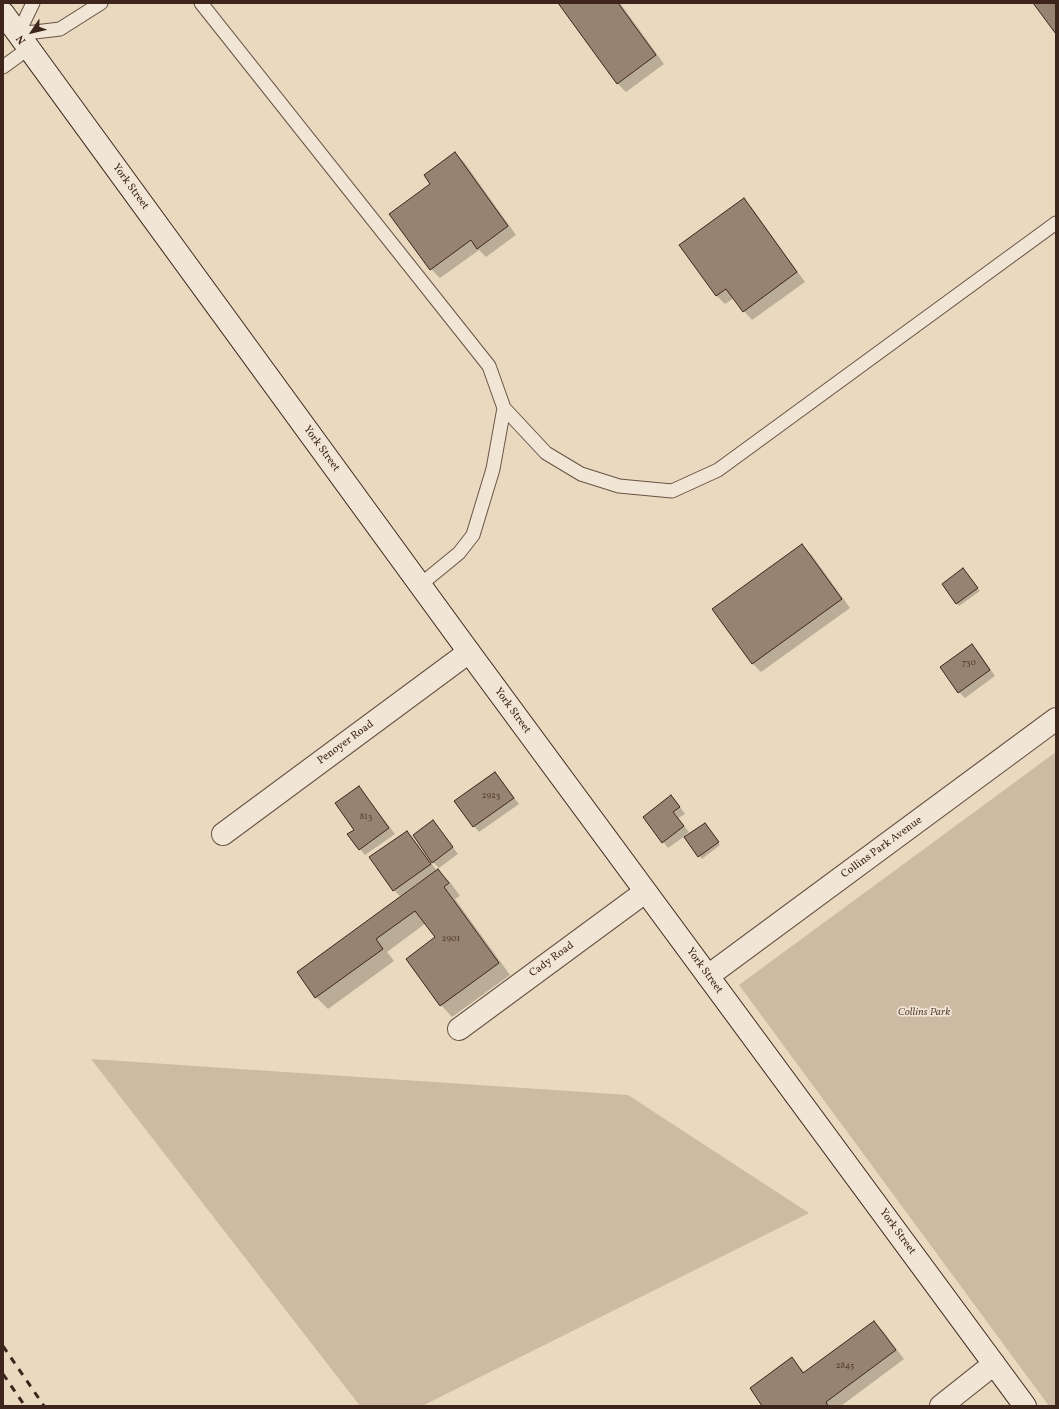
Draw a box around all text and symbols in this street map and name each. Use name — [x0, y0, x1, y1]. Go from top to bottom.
north arrow — [12, 12, 52, 52]
text: N — [13, 32, 30, 47]
street label: York Street — [109, 162, 151, 212]
street label: York Street — [300, 424, 342, 474]
house number: 730 — [962, 658, 976, 668]
street label: York Street — [491, 686, 533, 736]
street label: Penoyer Road — [315, 718, 377, 768]
house number: 2923 — [482, 791, 500, 801]
house number: 813 — [360, 812, 372, 822]
street label: Collins Park Avenue — [839, 814, 925, 882]
house number: 2901 — [442, 934, 460, 944]
street label: Cady Road — [527, 939, 577, 981]
street label: York Street — [683, 946, 725, 996]
park label: Collins Park — [898, 1006, 950, 1020]
street label: York Street — [876, 1207, 918, 1257]
house number: 2845 — [836, 1361, 854, 1371]

